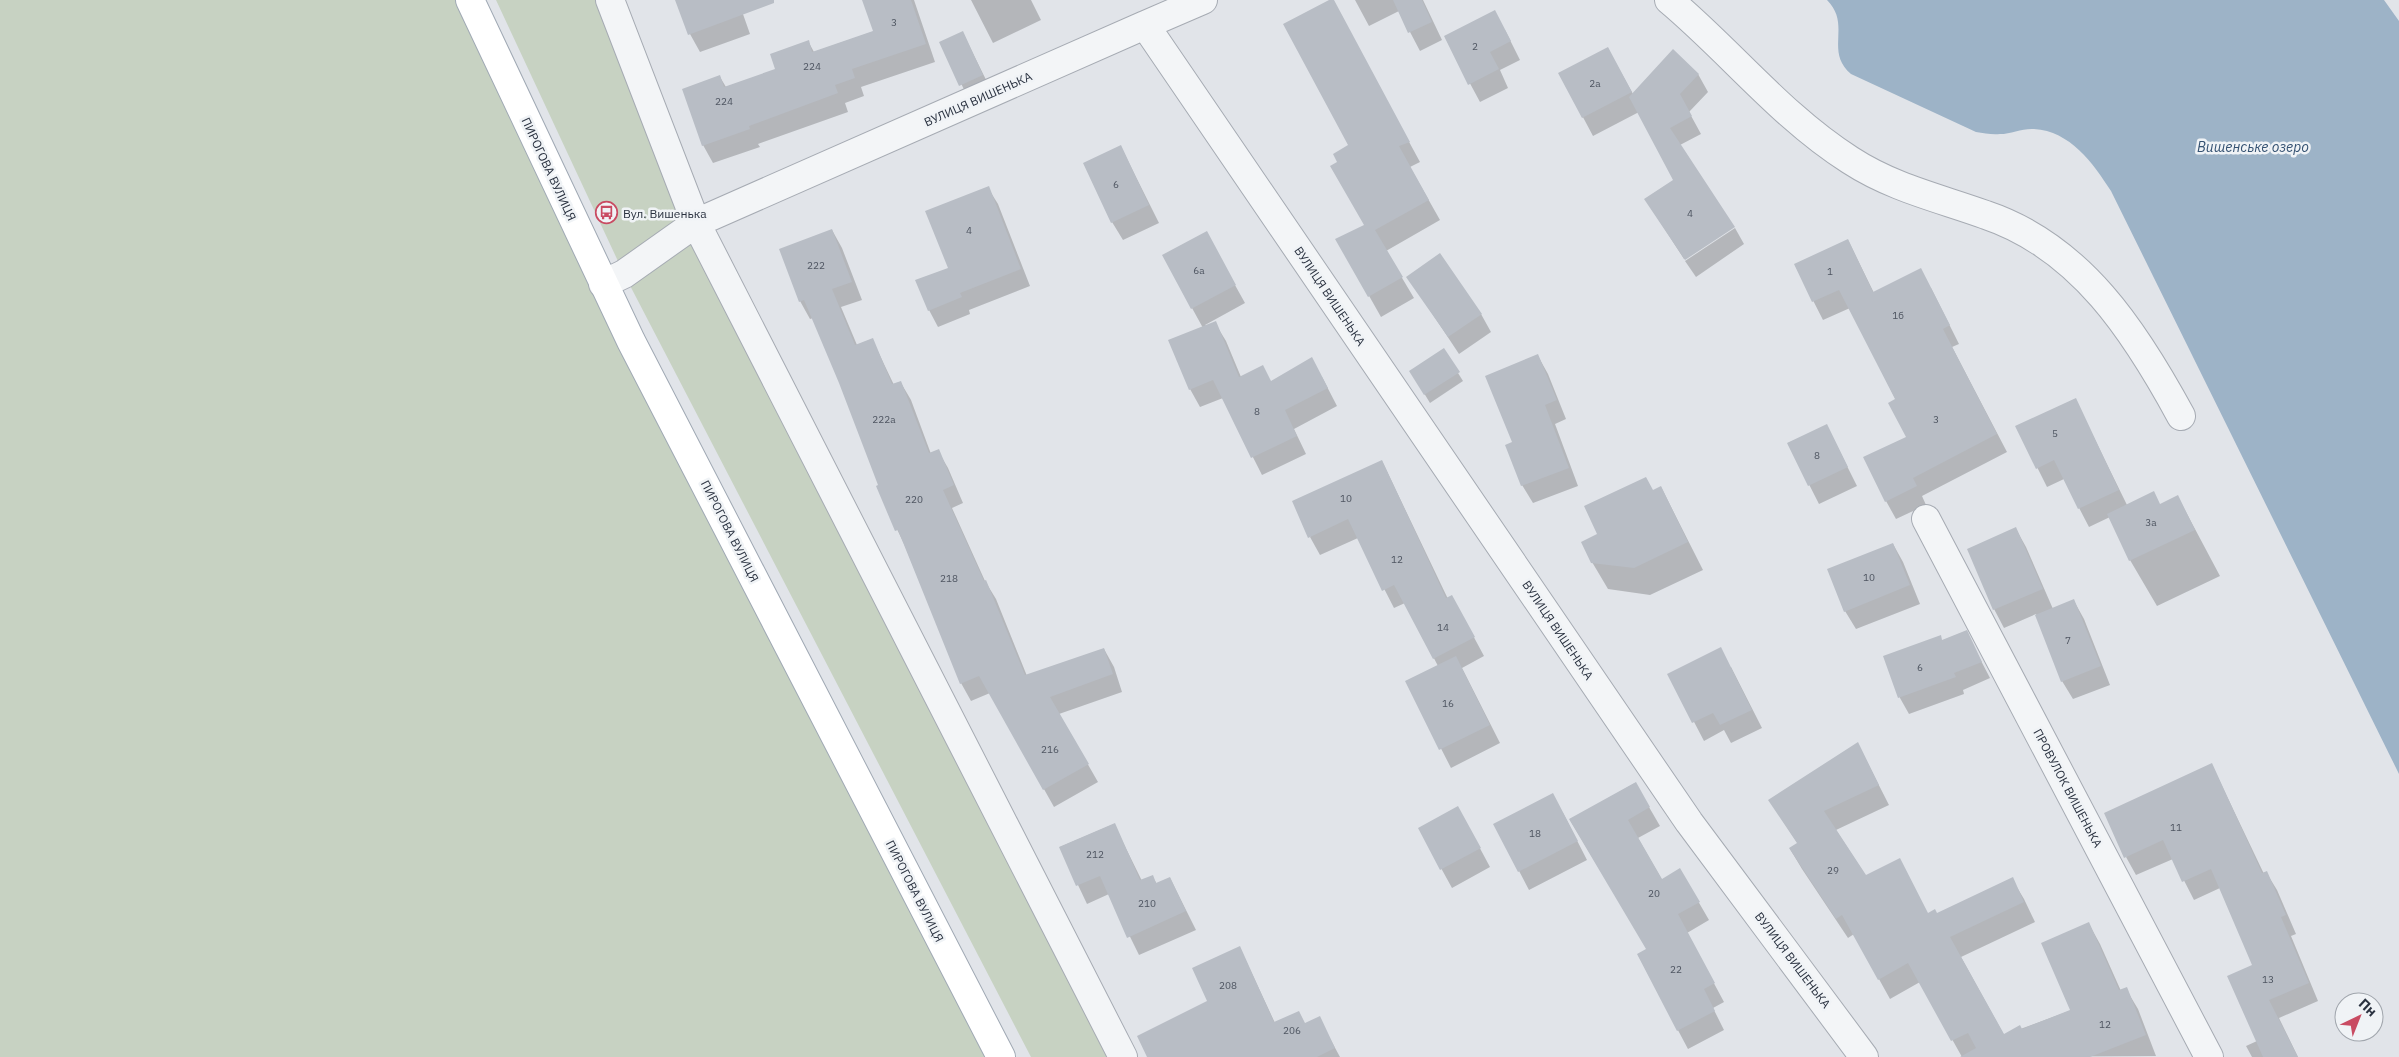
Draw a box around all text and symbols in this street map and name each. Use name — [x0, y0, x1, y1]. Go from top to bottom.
house number: 3 — [891, 16, 897, 29]
house number: 2 — [1472, 40, 1478, 53]
house number: 224 — [803, 60, 821, 73]
street label: ВУЛИЦЯ ВИШЕНЬКА — [922, 68, 1035, 130]
house number: 2а — [1589, 77, 1601, 90]
house number: 224 — [715, 95, 733, 108]
street label: ПИРОГОВА ВУЛИЦЯ — [518, 115, 580, 223]
water label: Вишенське озеро — [2197, 138, 2309, 156]
house number: 6 — [1113, 178, 1119, 191]
bus stop icon: Вул. Вишенька — [595, 201, 619, 225]
place label: Вул. Вишенька — [623, 206, 707, 221]
house number: 4 — [1687, 207, 1693, 220]
house number: 4 — [966, 224, 972, 237]
street label: ВУЛИЦЯ ВИШЕНЬКА — [1291, 243, 1369, 349]
house number: 222 — [807, 259, 825, 272]
house number: 6а — [1193, 264, 1205, 277]
house number: 1 — [1827, 265, 1833, 278]
house number: 1б — [1892, 309, 1904, 322]
house number: 8 — [1254, 405, 1260, 418]
house number: 222а — [872, 413, 896, 426]
house number: 3 — [1933, 413, 1939, 426]
house number: 5 — [2052, 427, 2058, 440]
house number: 8 — [1814, 449, 1820, 462]
street label: ПИРОГОВА ВУЛИЦЯ — [698, 478, 762, 584]
house number: 10 — [1340, 492, 1352, 505]
house number: 220 — [905, 493, 923, 506]
house number: 3а — [2145, 516, 2157, 529]
house number: 12 — [1391, 553, 1403, 566]
house number: 10 — [1863, 571, 1875, 584]
house number: 218 — [940, 572, 958, 585]
street label: ВУЛИЦЯ ВИШЕНЬКА — [1519, 577, 1597, 683]
house number: 14 — [1437, 621, 1449, 634]
house number: 7 — [2065, 634, 2071, 647]
house number: 6 — [1917, 661, 1923, 674]
house number: 16 — [1442, 697, 1454, 710]
street label: ПРОВУЛОК ВИШЕНЬКА — [2030, 726, 2106, 850]
house number: 216 — [1041, 743, 1059, 756]
house number: 11 — [2170, 821, 2182, 834]
house number: 18 — [1529, 827, 1541, 840]
street label: ПИРОГОВА ВУЛИЦЯ — [883, 838, 947, 944]
house number: 212 — [1086, 848, 1104, 861]
house number: 29 — [1827, 864, 1839, 877]
house number: 20 — [1648, 887, 1660, 900]
house number: 210 — [1138, 897, 1156, 910]
street label: ВУЛИЦЯ ВИШЕНЬКА — [1752, 909, 1834, 1011]
house number: 22 — [1670, 963, 1682, 976]
house number: 13 — [2262, 973, 2274, 986]
house number: 208 — [1219, 979, 1237, 992]
north arrow — [2334, 992, 2384, 1042]
text: Пн — [2355, 995, 2381, 1020]
house number: 12 — [2099, 1018, 2111, 1031]
house number: 206 — [1283, 1024, 1301, 1037]

